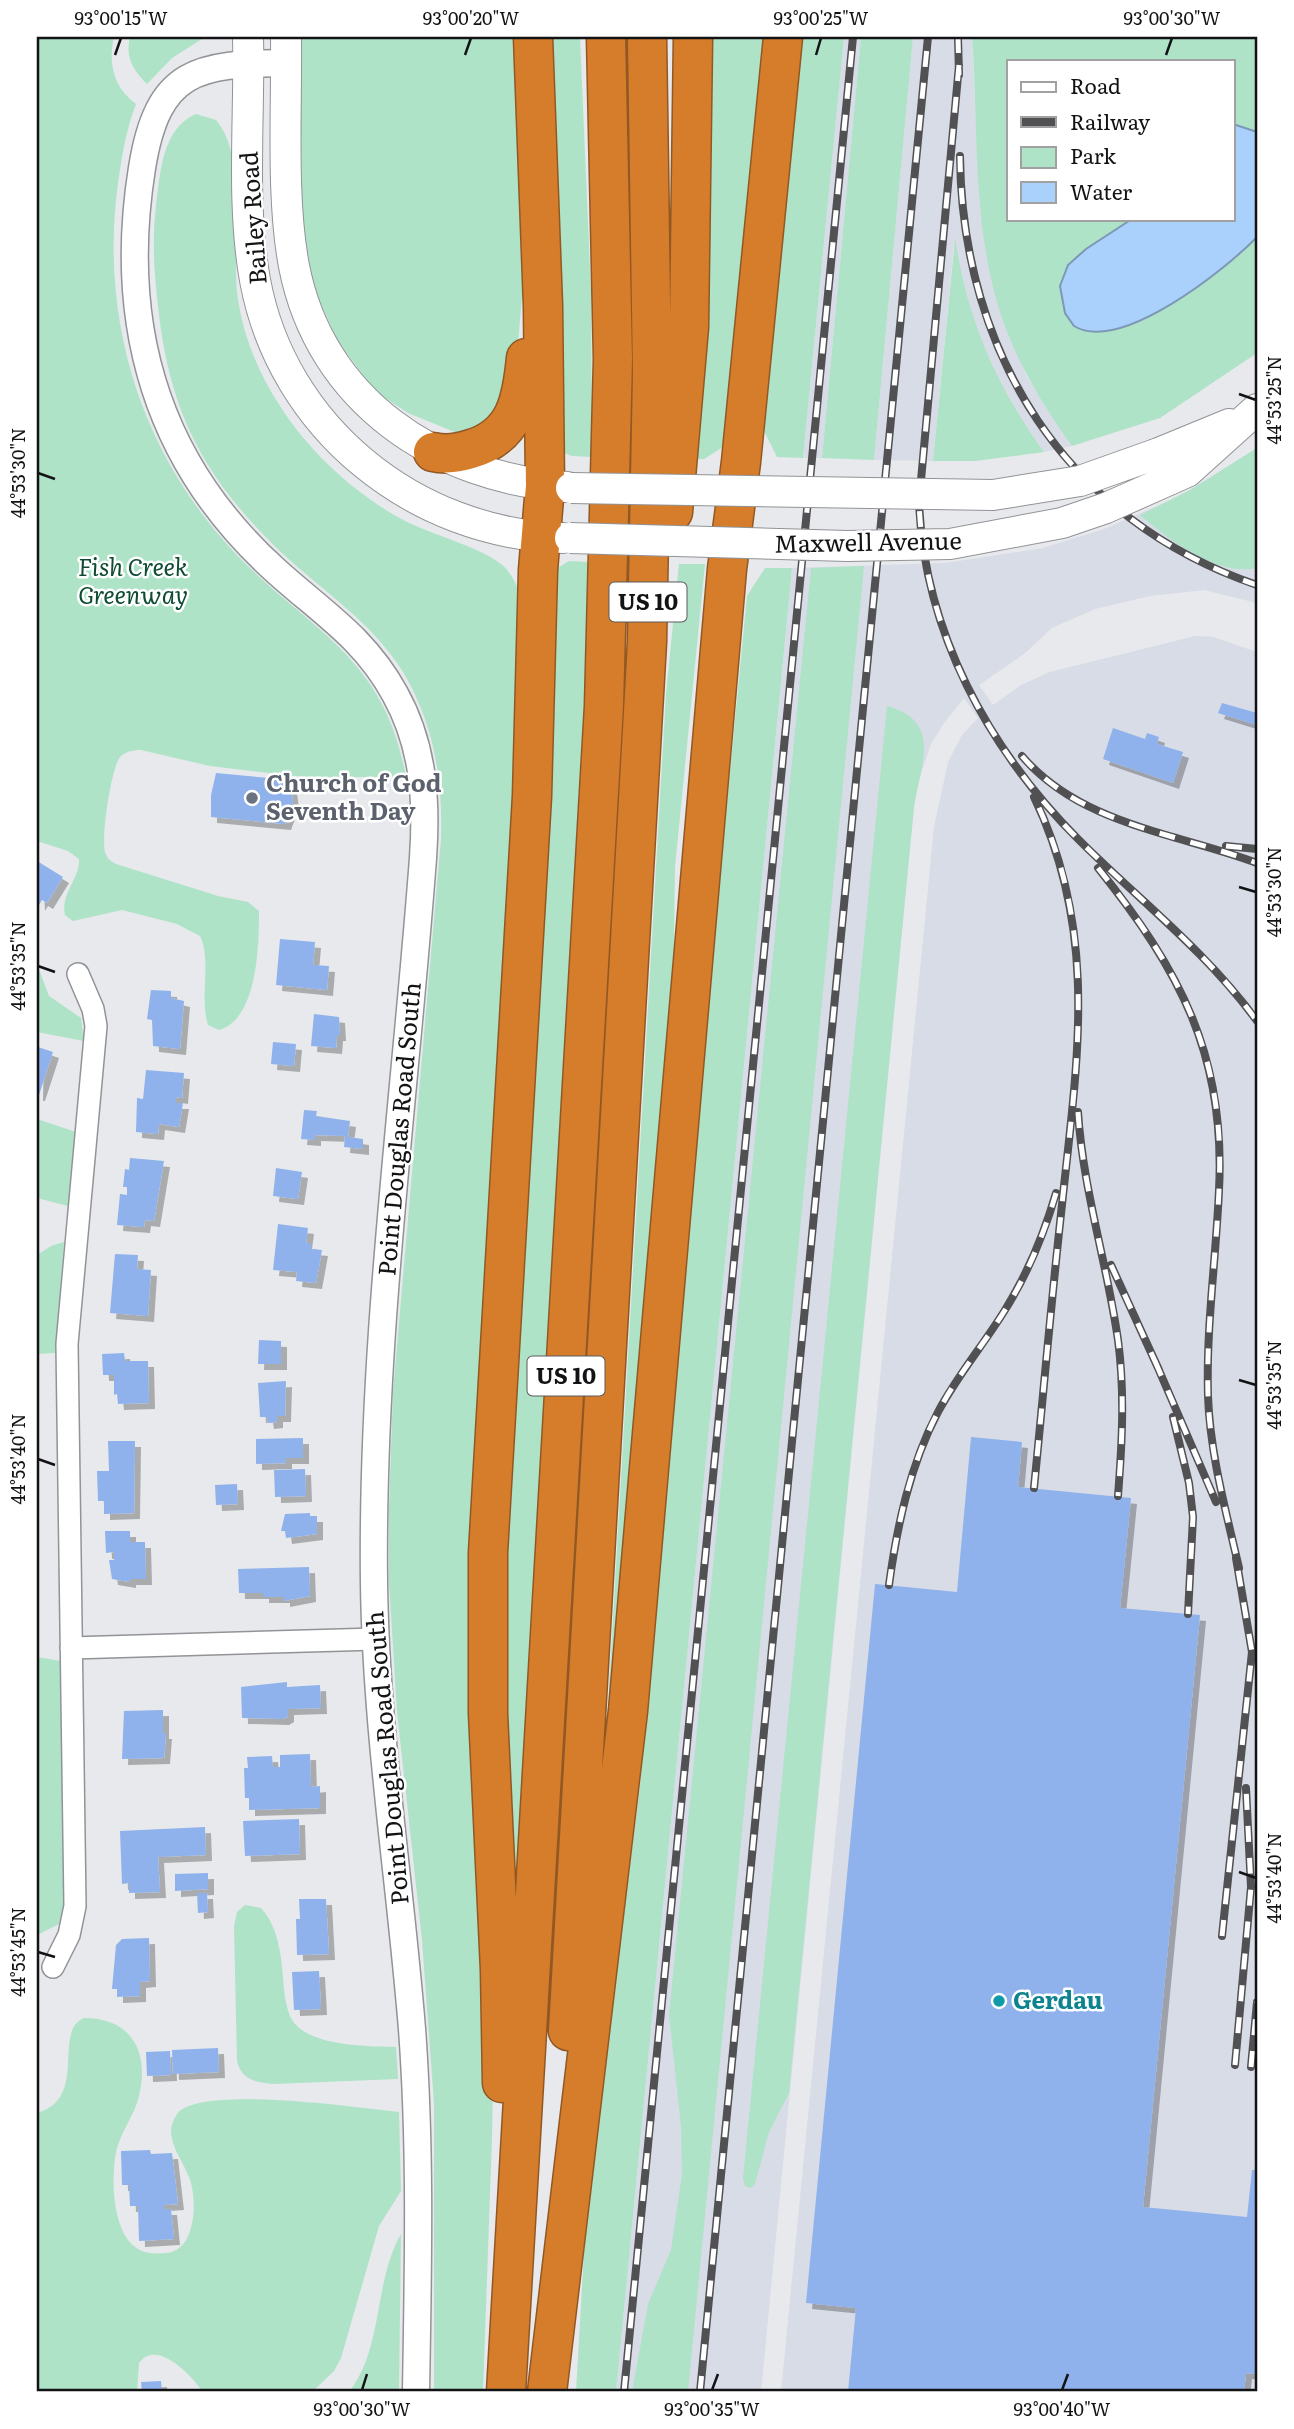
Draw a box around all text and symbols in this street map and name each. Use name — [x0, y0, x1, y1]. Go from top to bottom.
text: 93°00'15"W — [74, 4, 168, 31]
text: 93°00'20"W — [423, 4, 519, 31]
text: 93°00'25"W — [773, 4, 869, 31]
text: 93°00'30"W — [1124, 4, 1221, 31]
legend — [1007, 60, 1234, 220]
text: Road — [1070, 69, 1121, 100]
text: Railway — [1070, 105, 1151, 136]
text: Park — [1070, 139, 1116, 170]
street label: Bailey Road — [229, 150, 274, 286]
text: Water — [1070, 175, 1132, 206]
text: 44°53'25"N — [1260, 356, 1287, 444]
text: 44°53'30"N — [4, 428, 31, 518]
street label: Maxwell Avenue — [774, 521, 962, 560]
park label: Fish Creek Greenway — [78, 548, 189, 611]
road number: US 10 — [610, 582, 686, 622]
place label: Church of God Seventh Day — [266, 764, 442, 827]
marker: Church of God Seventh Day — [244, 790, 260, 806]
text: 44°53'30"N — [1260, 847, 1287, 937]
text: 44°53'35"N — [4, 921, 31, 1011]
street label: Point Douglas Road South — [367, 980, 428, 1277]
text: 44°53'35"N — [1260, 1340, 1287, 1430]
road number: US 10 — [528, 1357, 604, 1396]
text: 44°53'40"N — [4, 1414, 31, 1504]
street label: Point Douglas Road South — [355, 1610, 416, 1907]
text: 44°53'40"N — [1260, 1833, 1287, 1923]
text: 44°53'45"N — [4, 1907, 31, 1997]
place label: Gerdau — [1013, 1981, 1103, 2016]
marker: Gerdau — [991, 1993, 1007, 2009]
text: 93°00'30"W — [314, 2395, 411, 2422]
text: 93°00'35"W — [664, 2395, 760, 2422]
text: 93°00'40"W — [1013, 2395, 1111, 2422]

